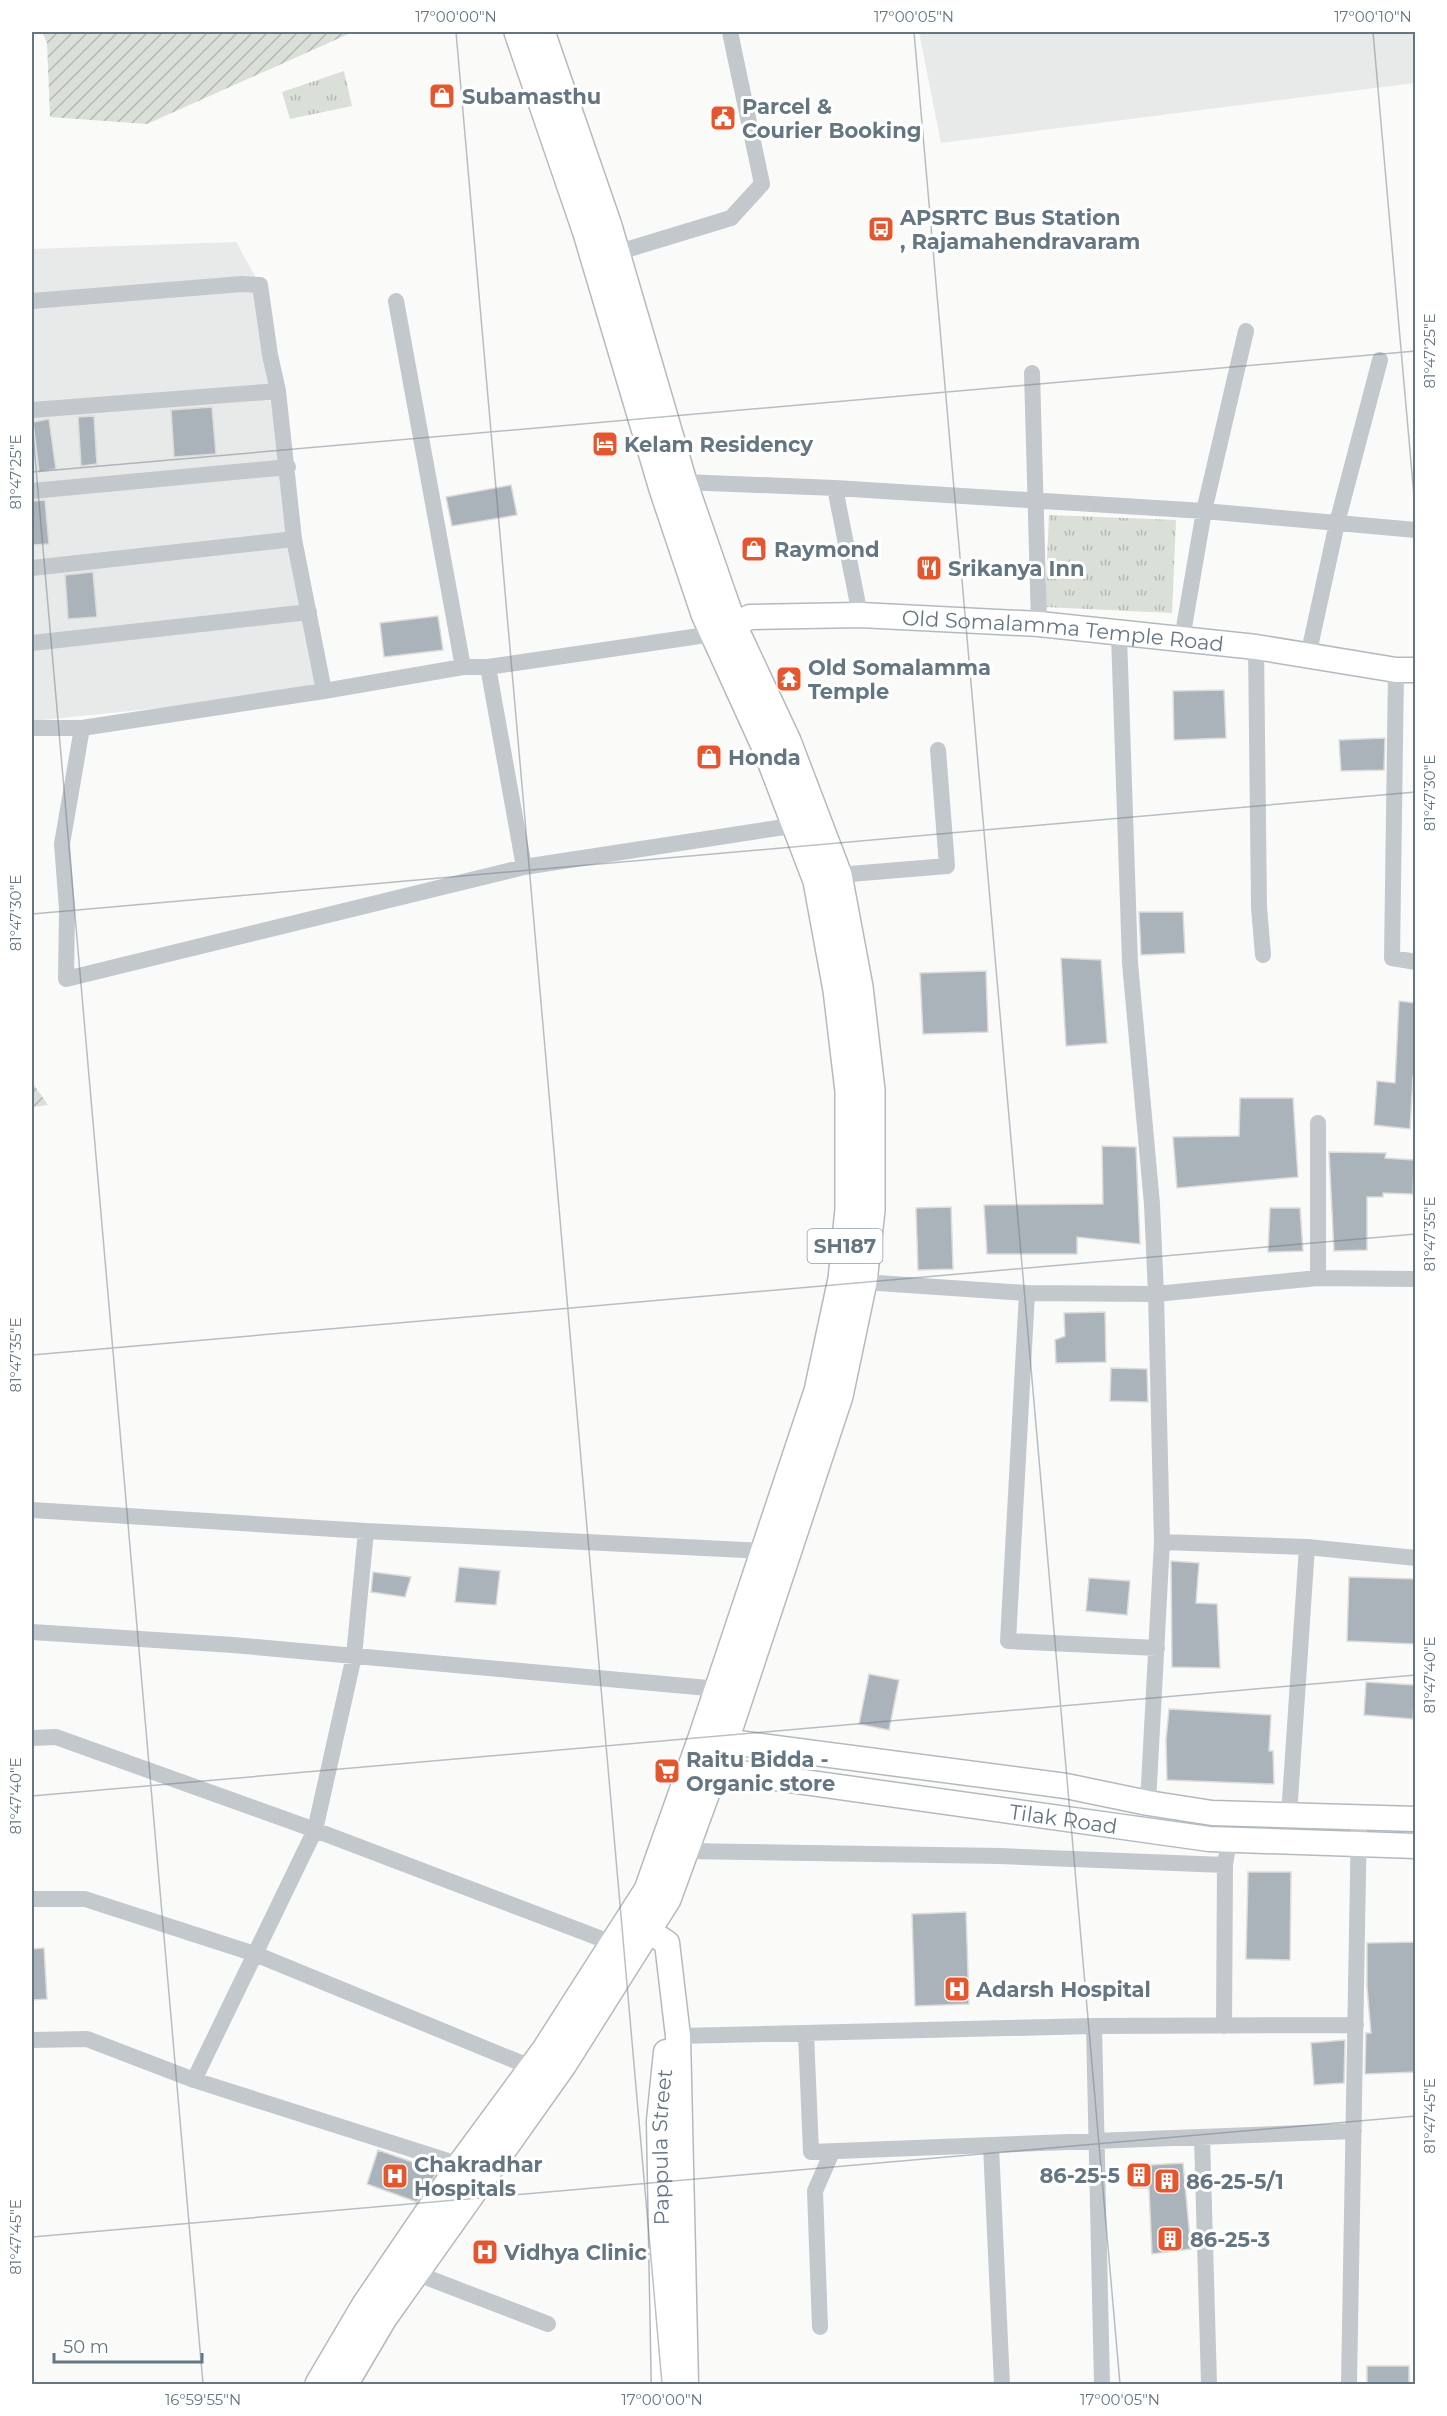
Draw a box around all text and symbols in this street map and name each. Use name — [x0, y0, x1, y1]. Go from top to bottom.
text: 17°00'00"N — [415, 7, 497, 26]
text: 17°00'05"N — [874, 7, 954, 26]
text: 17°00'10"N — [1334, 7, 1412, 26]
shop icon: Subamasthu — [427, 81, 457, 111]
place label: Subamasthu — [462, 84, 601, 109]
place label: Parcel & Courier Booking — [742, 94, 921, 143]
public building icon: Parcel & Courier Booking — [708, 103, 738, 133]
place label: APSRTC Bus Station , Rajamahendravaram — [899, 205, 1140, 254]
bus stop icon: APSRTC Bus Station , Rajamahendravaram — [866, 214, 896, 244]
text: 81°47'25"E — [1420, 313, 1439, 389]
hotel icon: Kelam Residency — [590, 429, 620, 459]
place label: Kelam Residency — [624, 432, 814, 457]
text: 81°47'25"E — [6, 434, 25, 510]
shop icon: Raymond — [739, 534, 769, 564]
place label: Raymond — [774, 537, 880, 562]
restaurant icon: Srikanya Inn — [914, 553, 944, 583]
place label: Srikanya Inn — [948, 556, 1084, 581]
street label: Old Somalamma Temple Road — [901, 605, 1225, 656]
place label: Old Somalamma Temple — [808, 655, 991, 704]
temple icon: Old Somalamma Temple — [774, 664, 804, 694]
shop icon: Honda — [694, 742, 724, 772]
place label: Honda — [728, 745, 801, 770]
text: 81°47'30"E — [1420, 755, 1439, 831]
text: 81°47'30"E — [6, 875, 25, 951]
text: 81°47'35"E — [1420, 1197, 1439, 1271]
road number: SH187 — [808, 1229, 882, 1263]
text: 81°47'35"E — [6, 1318, 25, 1392]
text: 81°47'40"E — [1420, 1636, 1439, 1714]
place label: Raitu Bidda - Organic store — [686, 1747, 835, 1796]
supermarket icon: Raitu Bidda - Organic store — [652, 1756, 682, 1786]
text: 81°47'40"E — [6, 1757, 25, 1835]
street label: Tilak Road — [1008, 1799, 1119, 1838]
hospital icon: Adarsh Hospital — [942, 1974, 972, 2004]
place label: Adarsh Hospital — [975, 1977, 1151, 2002]
street label: Pappula Street — [646, 2068, 677, 2226]
text: 81°47'45"E — [1420, 2078, 1439, 2154]
place label: Chakradhar Hospitals — [414, 2152, 543, 2201]
building icon: 86-25-5 — [1124, 2160, 1154, 2190]
hospital icon: Chakradhar Hospitals — [380, 2161, 410, 2191]
place label: 86-25-5 — [1039, 2163, 1120, 2188]
building icon: 86-25-5/1 — [1152, 2166, 1182, 2196]
place label: 86-25-5/1 — [1186, 2169, 1284, 2194]
text: 81°47'45"E — [6, 2199, 25, 2275]
building icon: 86-25-3 — [1155, 2224, 1185, 2254]
place label: 86-25-3 — [1190, 2227, 1270, 2252]
hospital icon: Vidhya Clinic — [470, 2237, 500, 2267]
place label: Vidhya Clinic — [503, 2240, 647, 2265]
scale bar — [54, 2326, 202, 2364]
text: 50 m — [63, 2336, 109, 2358]
text: 16°59'55"N — [165, 2390, 241, 2409]
text: 17°00'00"N — [621, 2390, 703, 2409]
text: 17°00'05"N — [1080, 2390, 1160, 2409]

